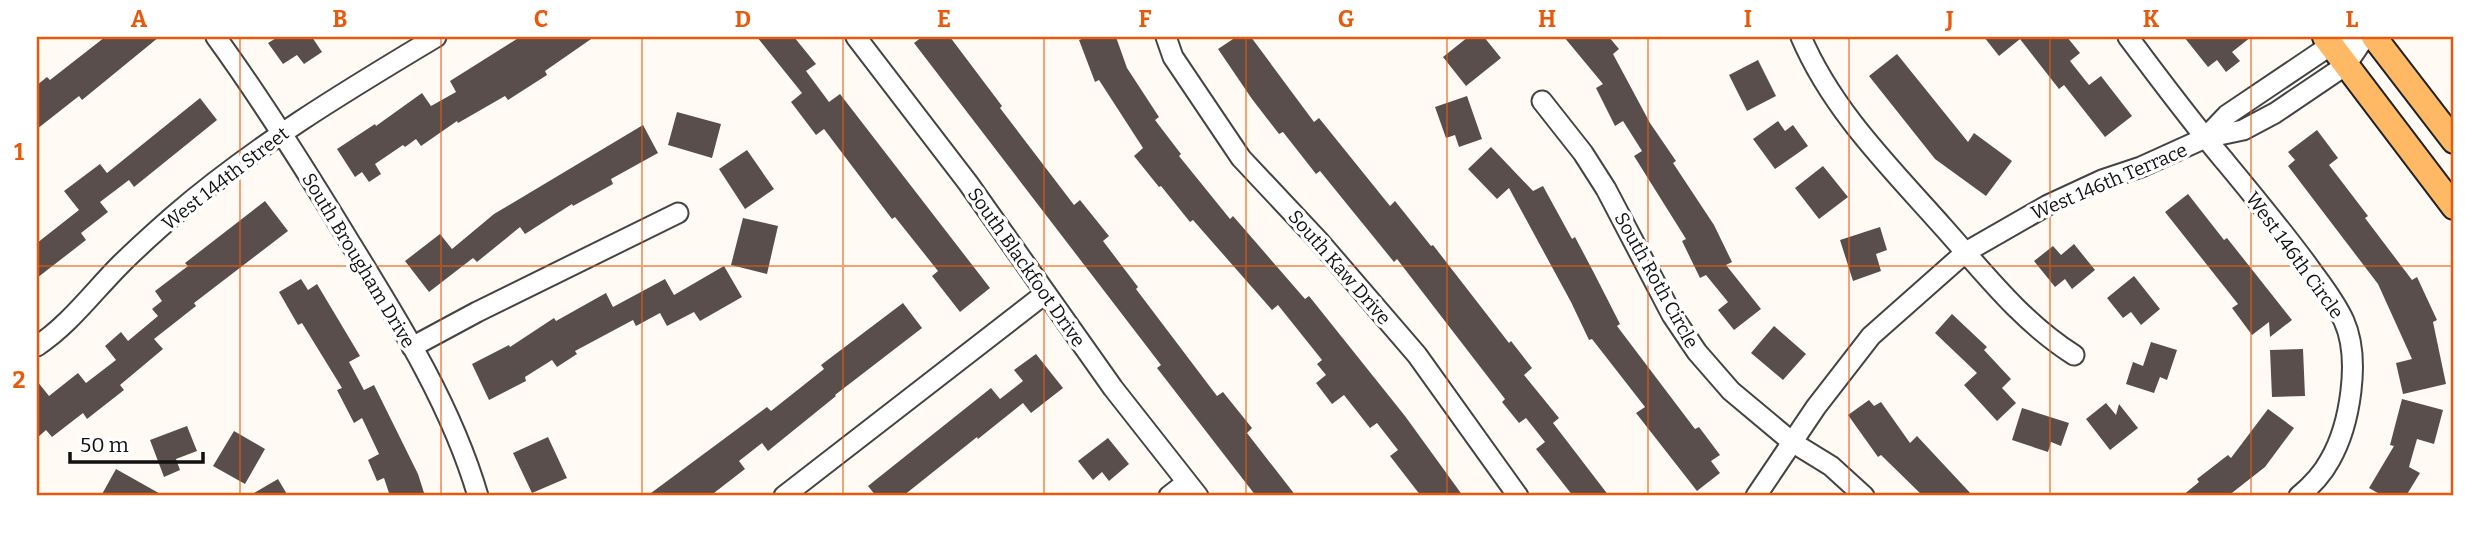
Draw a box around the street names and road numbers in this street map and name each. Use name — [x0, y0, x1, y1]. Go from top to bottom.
street label: West 144th Street — [157, 122, 293, 235]
street label: West 146th Terrace — [2028, 138, 2191, 225]
street label: South Brougham Drive — [297, 169, 420, 352]
street label: South Blackfoot Drive — [963, 183, 1090, 351]
street label: West 146th Circle — [2241, 187, 2348, 323]
street label: South Kaw Drive — [1284, 205, 1396, 329]
street label: South Roth Circle — [1610, 208, 1703, 352]

